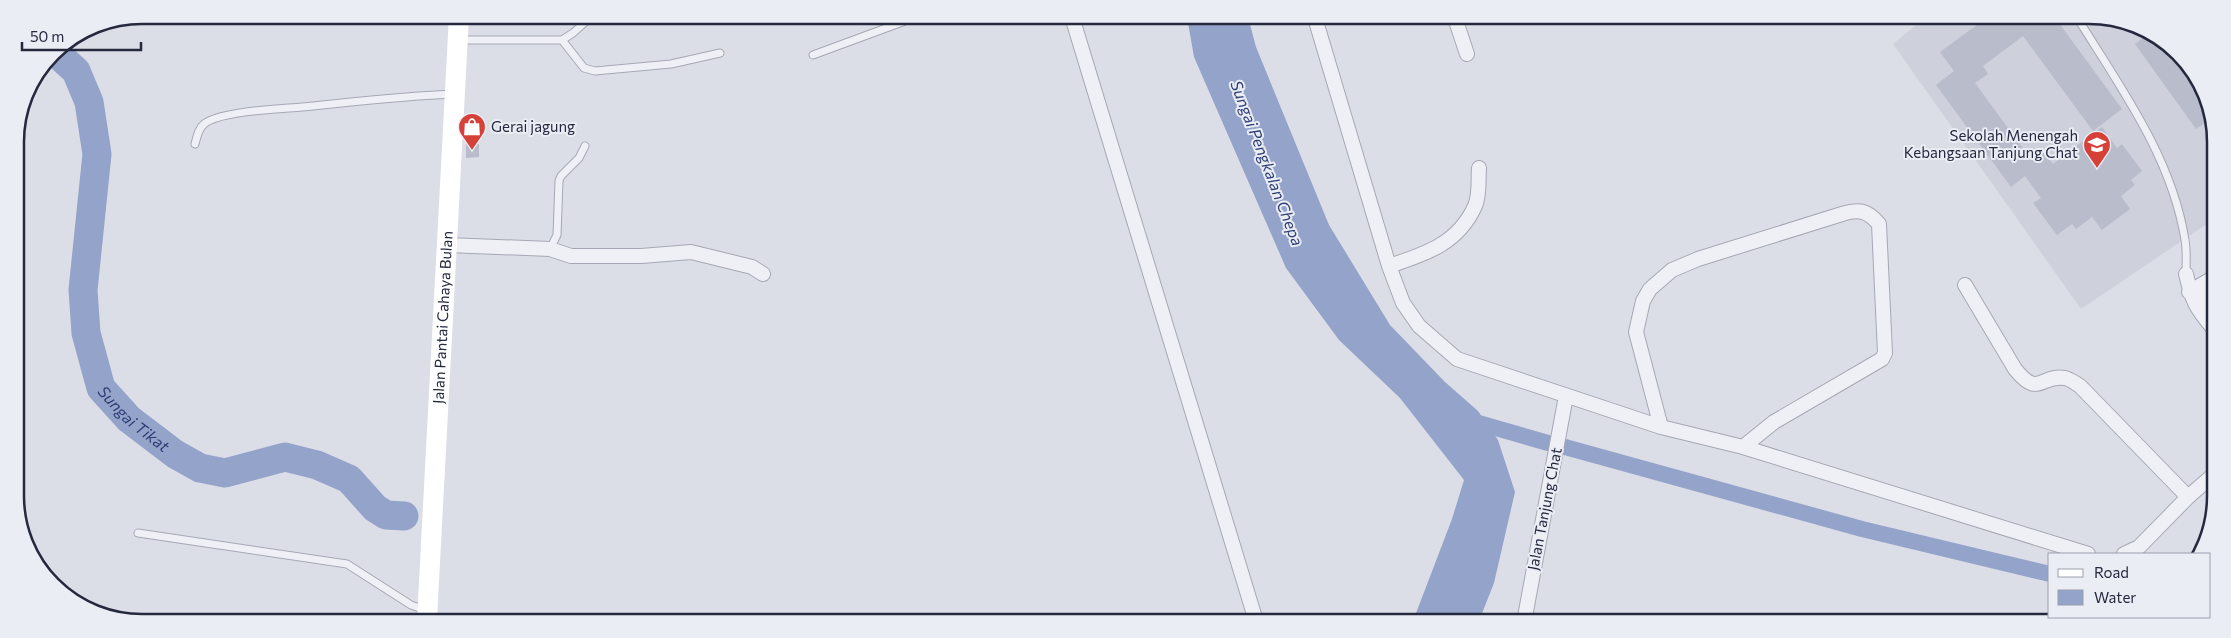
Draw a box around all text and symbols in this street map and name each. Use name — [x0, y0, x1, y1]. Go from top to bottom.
scale bar — [22, 20, 141, 52]
text: 50 m — [30, 27, 64, 45]
water label: Sungai Pengkalan Chepa — [1227, 77, 1308, 248]
shop icon: Gerai jagung — [457, 112, 487, 151]
place label: Gerai jagung — [491, 117, 575, 135]
place label: Sekolah Menengah Kebangsaan Tanjung Chat — [1904, 126, 2078, 161]
school or university icon: Sekolah Menengah Kebangsaan Tanjung Chat — [2082, 130, 2112, 169]
street label: Jalan Pantai Cahaya Bulan — [428, 230, 456, 404]
water label: Sungai Tikat — [95, 382, 174, 456]
street label: Jalan Tanjung Chat — [1523, 446, 1565, 572]
legend — [2048, 553, 2211, 618]
text: Road — [2094, 563, 2129, 581]
text: Water — [2094, 588, 2136, 606]

